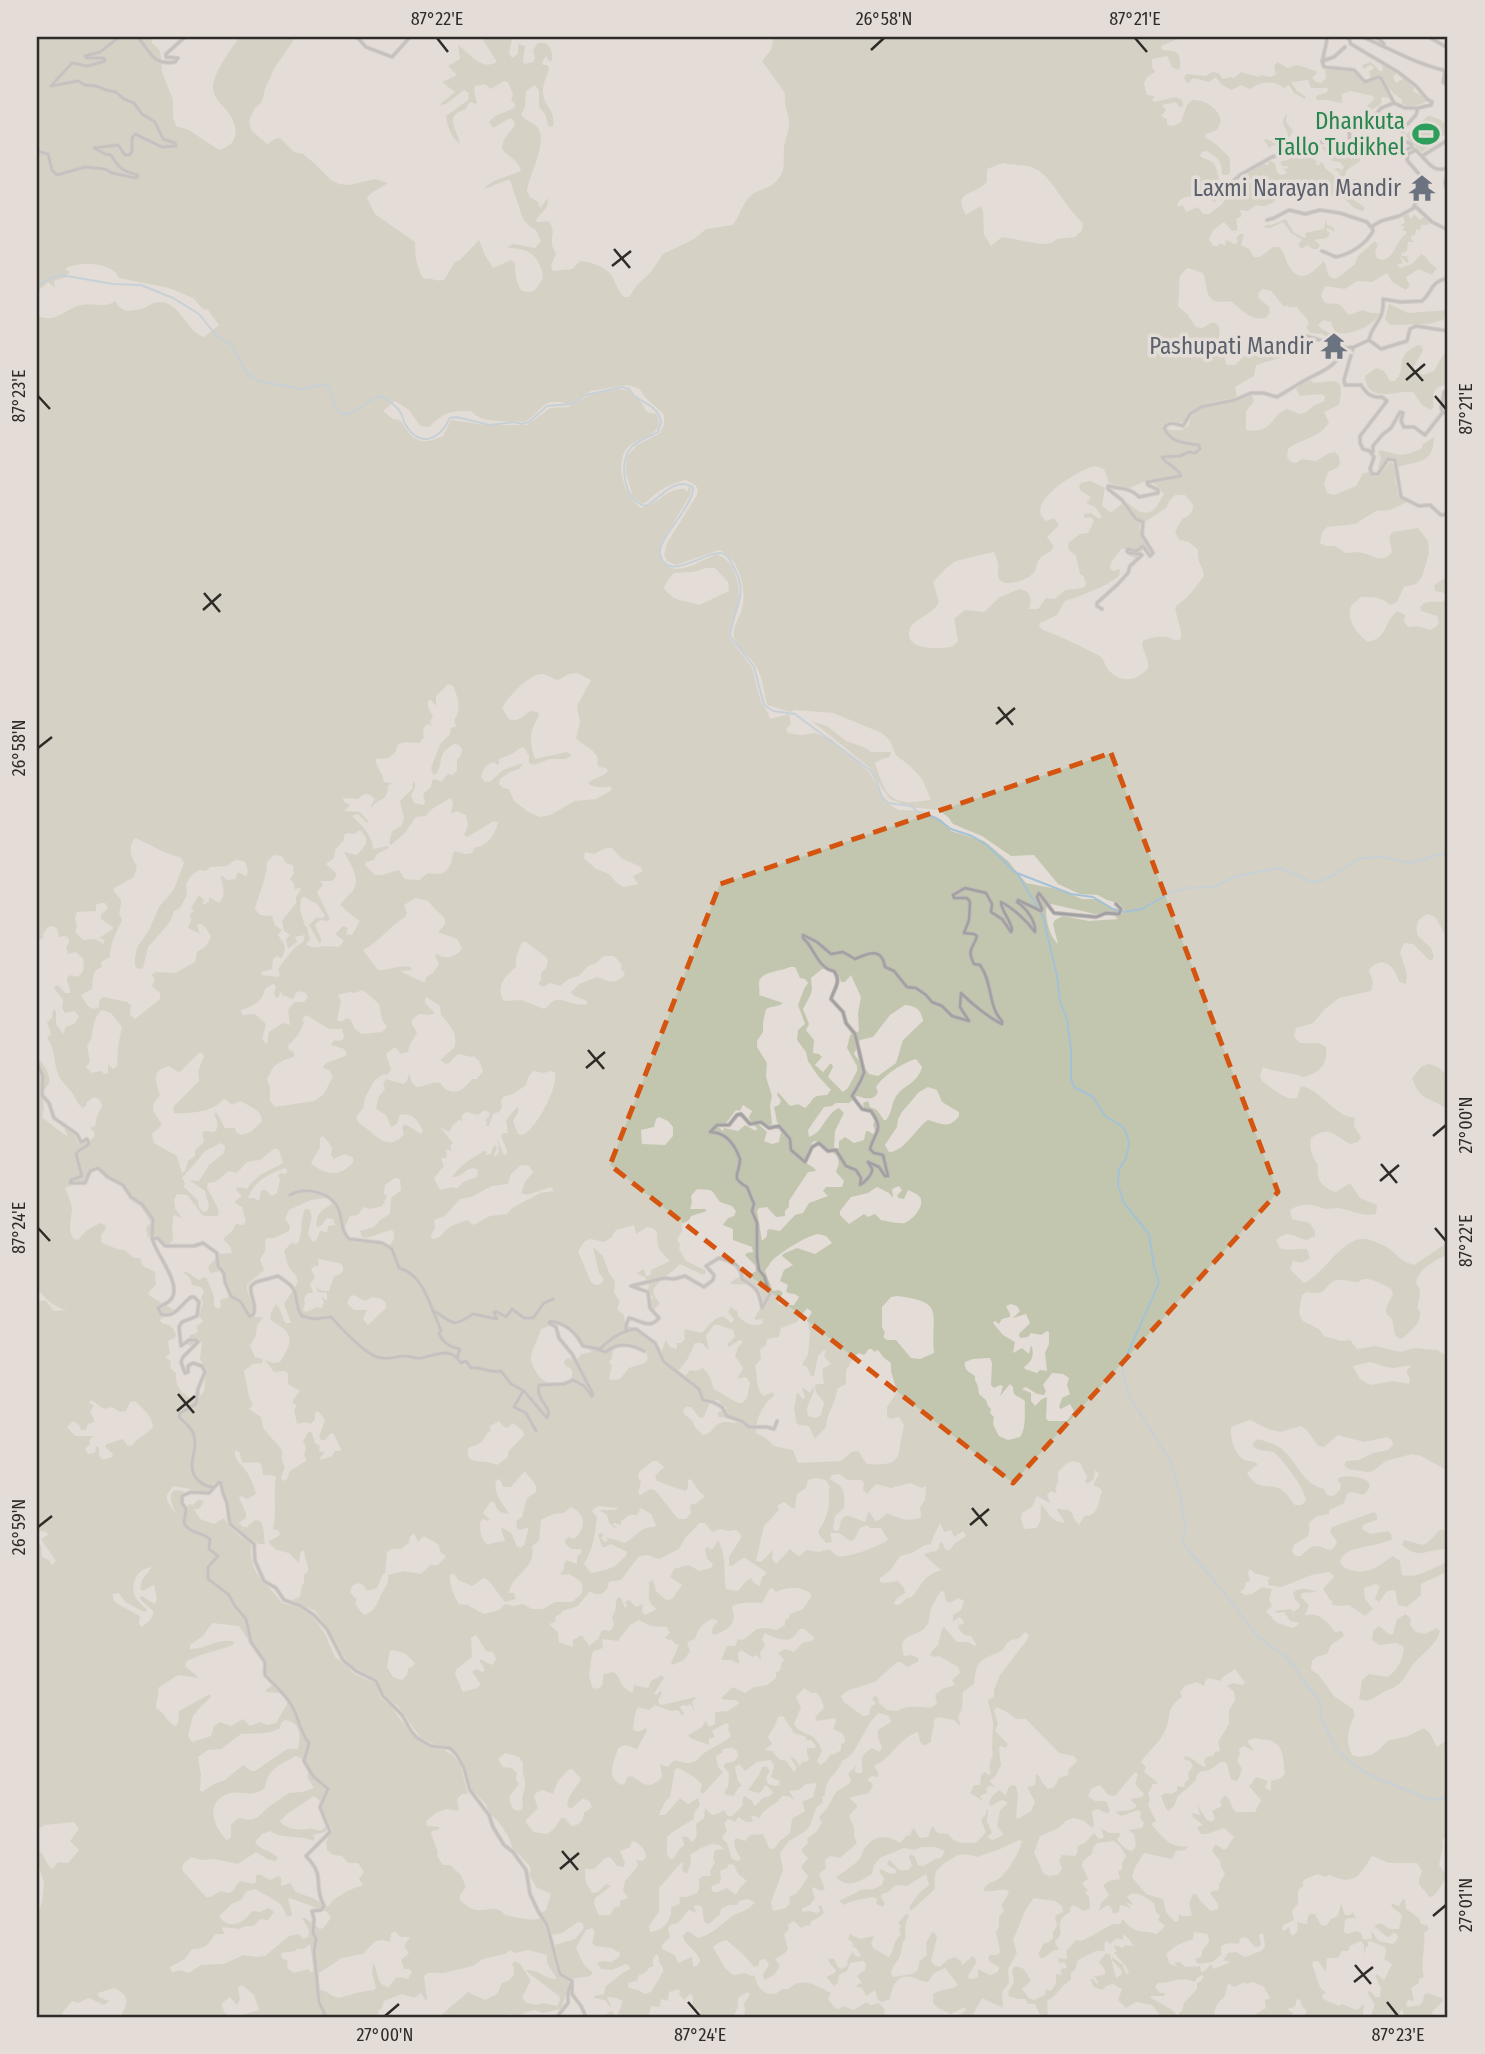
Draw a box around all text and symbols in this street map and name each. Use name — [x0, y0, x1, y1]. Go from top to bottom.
text: 87°22'E — [411, 8, 463, 30]
text: 26°58'N — [856, 8, 912, 30]
text: 87°21'E — [1109, 8, 1161, 30]
place label: Dhankuta Tallo Tudikhel — [1275, 107, 1405, 161]
sports icon: Dhankuta Tallo Tudikhel — [1411, 119, 1441, 149]
temple icon: Laxmi Narayan Mandir — [1407, 173, 1437, 203]
place label: Laxmi Narayan Mandir — [1193, 174, 1401, 202]
temple icon: Pashupati Mandir — [1319, 331, 1349, 361]
place label: Pashupati Mandir — [1149, 332, 1313, 360]
text: 87°23'E — [8, 370, 30, 422]
text: 87°21'E — [1455, 383, 1477, 435]
text: 26°58'N — [8, 720, 30, 776]
text: 27°00'N — [1455, 1097, 1477, 1153]
text: 87°24'E — [8, 1202, 30, 1254]
text: 87°22'E — [1455, 1215, 1477, 1267]
text: 26°59'N — [8, 1499, 30, 1555]
text: 27°01'N — [1455, 1878, 1477, 1932]
text: 27°00'N — [357, 2024, 413, 2046]
text: 87°24'E — [674, 2024, 726, 2046]
text: 87°23'E — [1372, 2024, 1424, 2046]

